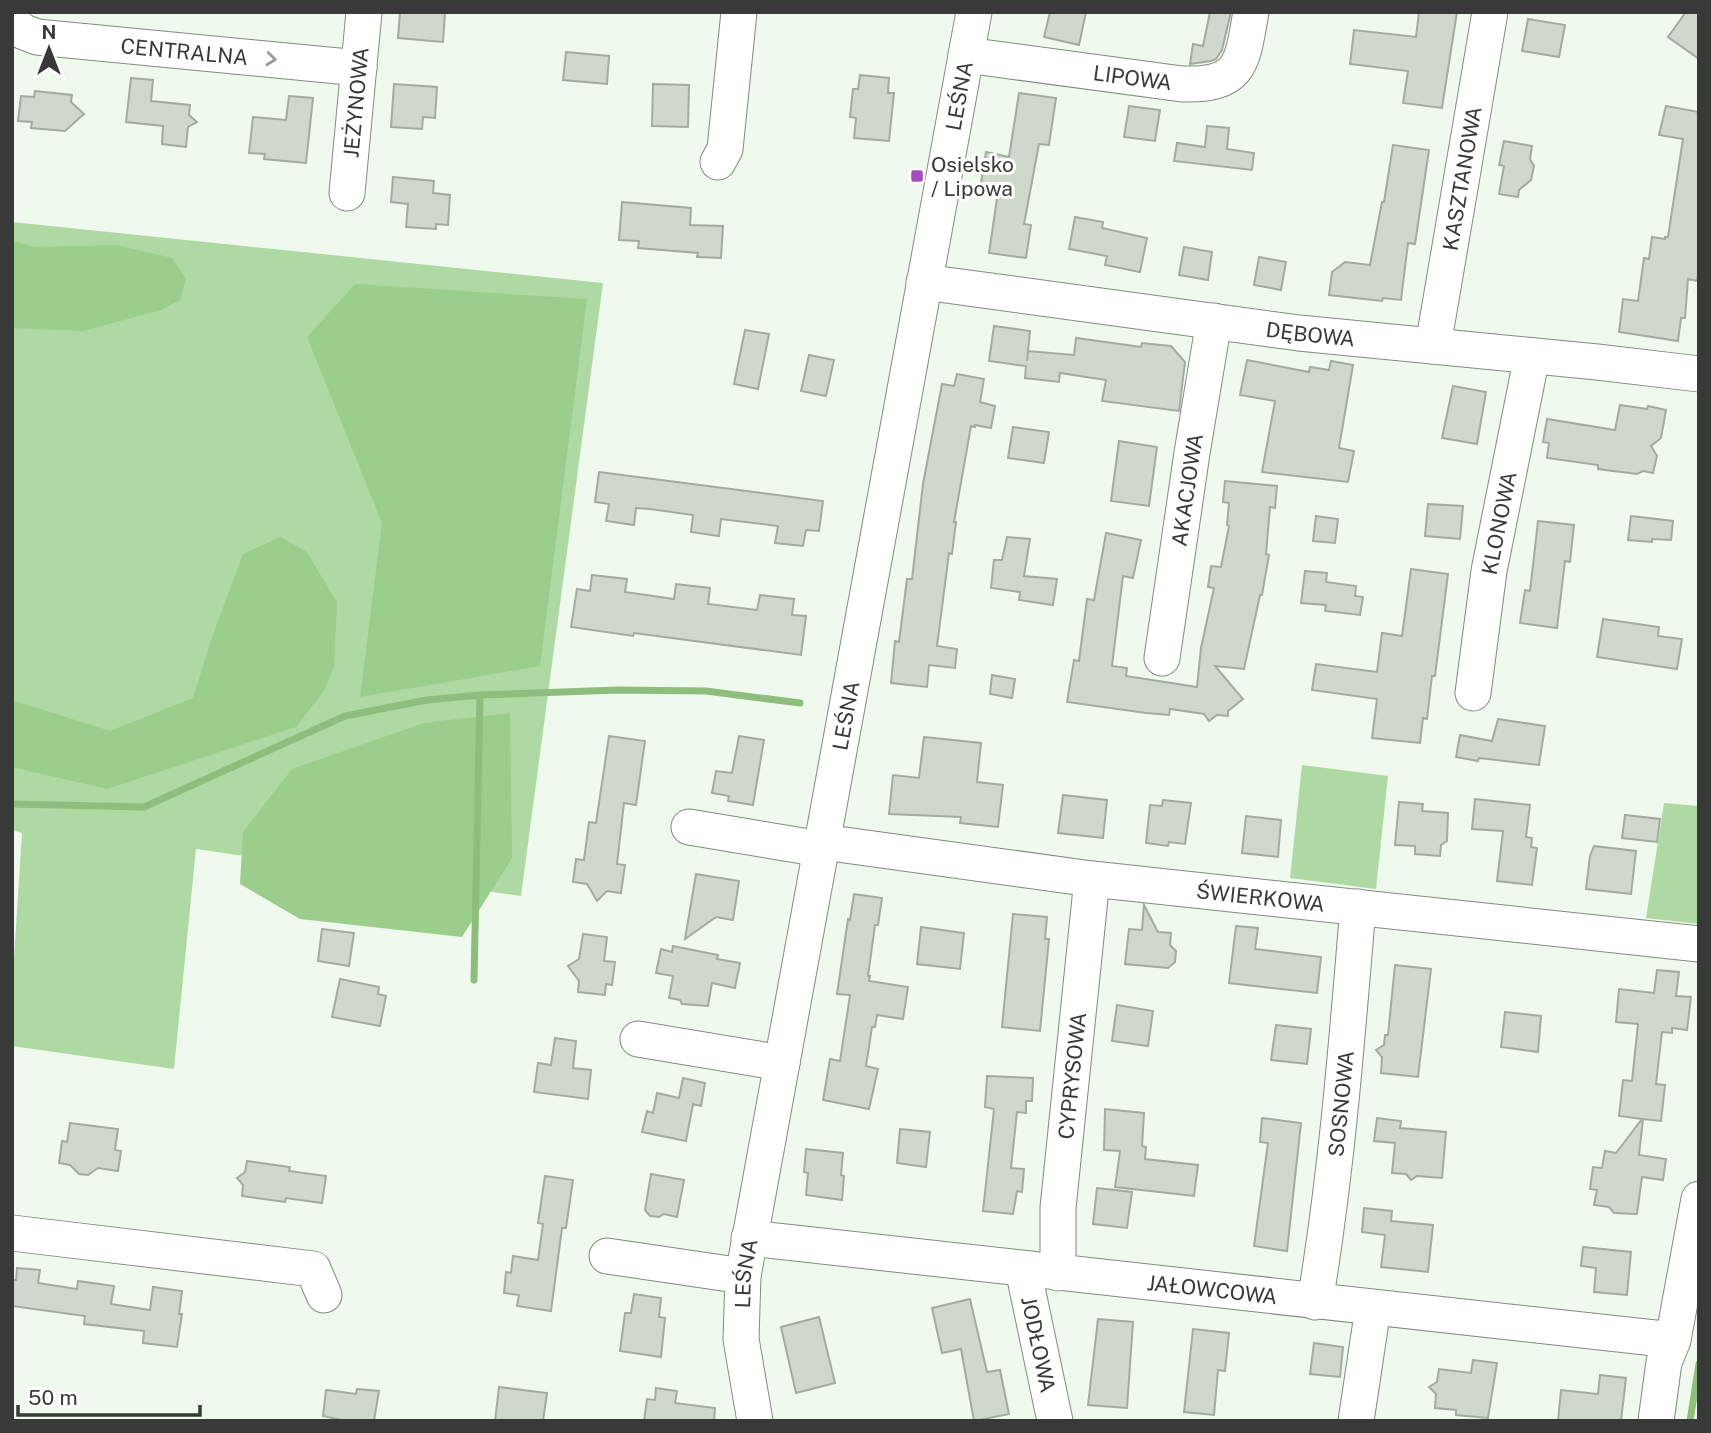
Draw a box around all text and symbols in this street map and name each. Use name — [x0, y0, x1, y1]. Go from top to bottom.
north arrow — [14, 14, 84, 84]
text: N — [42, 21, 56, 43]
street label: CENTRALNA — [119, 33, 249, 70]
street label: JEŻYNOWA — [338, 46, 373, 159]
one-way arrow — [265, 52, 277, 67]
street label: LEŚNA — [940, 59, 977, 132]
street label: LIPOWA — [1092, 60, 1173, 95]
street label: KASZTANOWA — [1437, 104, 1486, 253]
place label: Osielsko / Lipowa — [931, 152, 1014, 201]
marker: Osielsko / Lipowa — [909, 168, 925, 184]
street label: DĘBOWA — [1264, 316, 1356, 351]
street label: AKACJOWA — [1166, 431, 1208, 548]
street label: KLONOWA — [1476, 469, 1521, 577]
street label: LEŚNA — [827, 679, 864, 752]
street label: ŚWIERKOWA — [1195, 878, 1326, 916]
street label: CYPRYSOWA — [1053, 1011, 1091, 1140]
street label: SOSNOWA — [1323, 1049, 1358, 1158]
street label: LEŚNA — [729, 1236, 762, 1309]
street label: JAŁOWCOWA — [1146, 1270, 1279, 1309]
street label: JODŁOWA — [1017, 1294, 1061, 1395]
scale bar — [18, 1374, 200, 1418]
text: 50 m — [28, 1385, 78, 1410]

